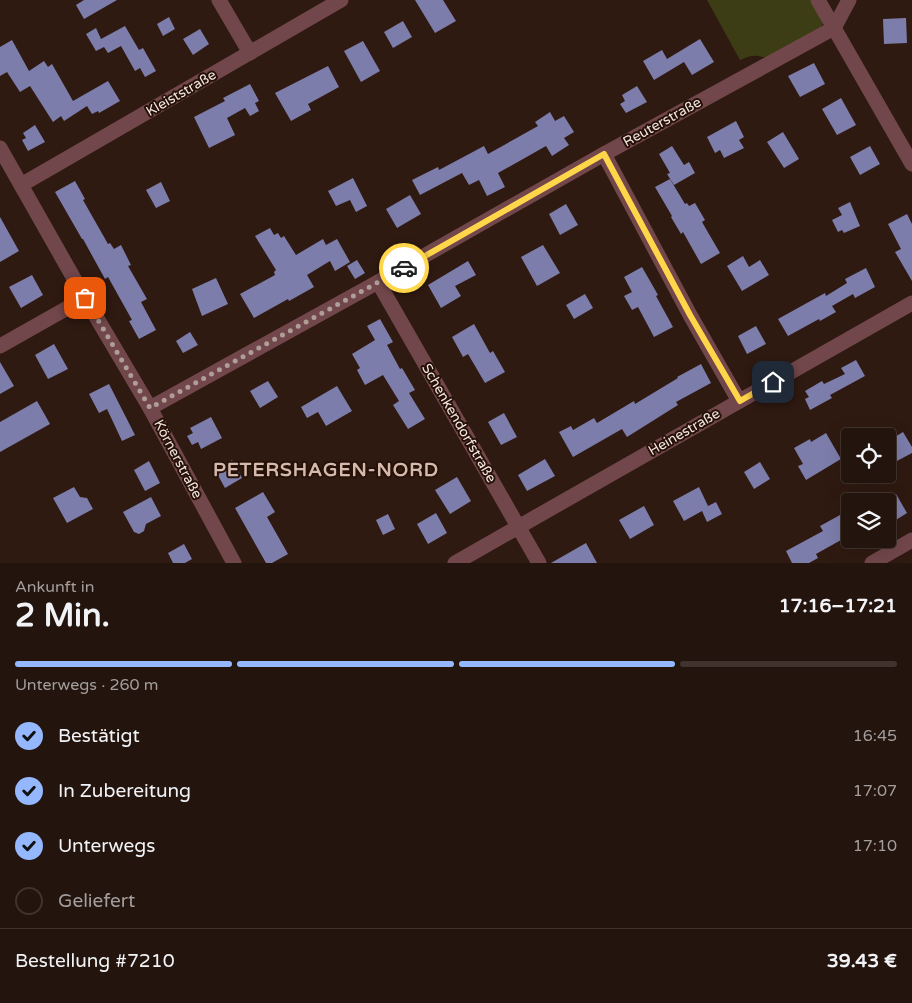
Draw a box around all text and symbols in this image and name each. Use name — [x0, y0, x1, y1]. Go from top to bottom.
street label: Kleiststraße — [143, 66, 219, 120]
street label: Reuterstraße — [620, 94, 704, 150]
courier — [379, 243, 429, 293]
icon: car — [390, 254, 418, 282]
pin — [64, 277, 106, 319]
icon: bag — [71, 284, 99, 312]
street label: Schenkendorfstraße — [418, 360, 500, 486]
pin — [752, 361, 794, 403]
icon: home — [759, 368, 787, 396]
street label: Heinestraße — [645, 405, 723, 459]
street label: Körnerstraße — [150, 417, 206, 501]
map controls — [841, 428, 896, 548]
button: locate — [841, 428, 896, 483]
district label: PETERSHAGEN-NORD — [213, 459, 439, 481]
button: layers — [841, 493, 896, 548]
text: Ankunft in — [15, 577, 95, 597]
text: 17:16–17:21 — [779, 595, 897, 617]
text: 2 Min. — [15, 597, 110, 635]
text: Unterwegs · 260 m — [15, 675, 158, 695]
icon: check — [15, 722, 43, 750]
text: Bestätigt — [58, 725, 140, 747]
text: 16:45 — [853, 726, 897, 746]
icon: check — [15, 777, 43, 805]
text: In Zubereitung — [58, 780, 191, 802]
text: 17:07 — [853, 781, 897, 801]
icon: check — [15, 832, 43, 860]
text: Unterwegs — [58, 835, 155, 857]
text: 17:10 — [853, 836, 897, 856]
text: Geliefert — [58, 890, 135, 912]
text: Bestellung #7210 — [15, 950, 175, 972]
text: 39.43 € — [827, 950, 897, 972]

